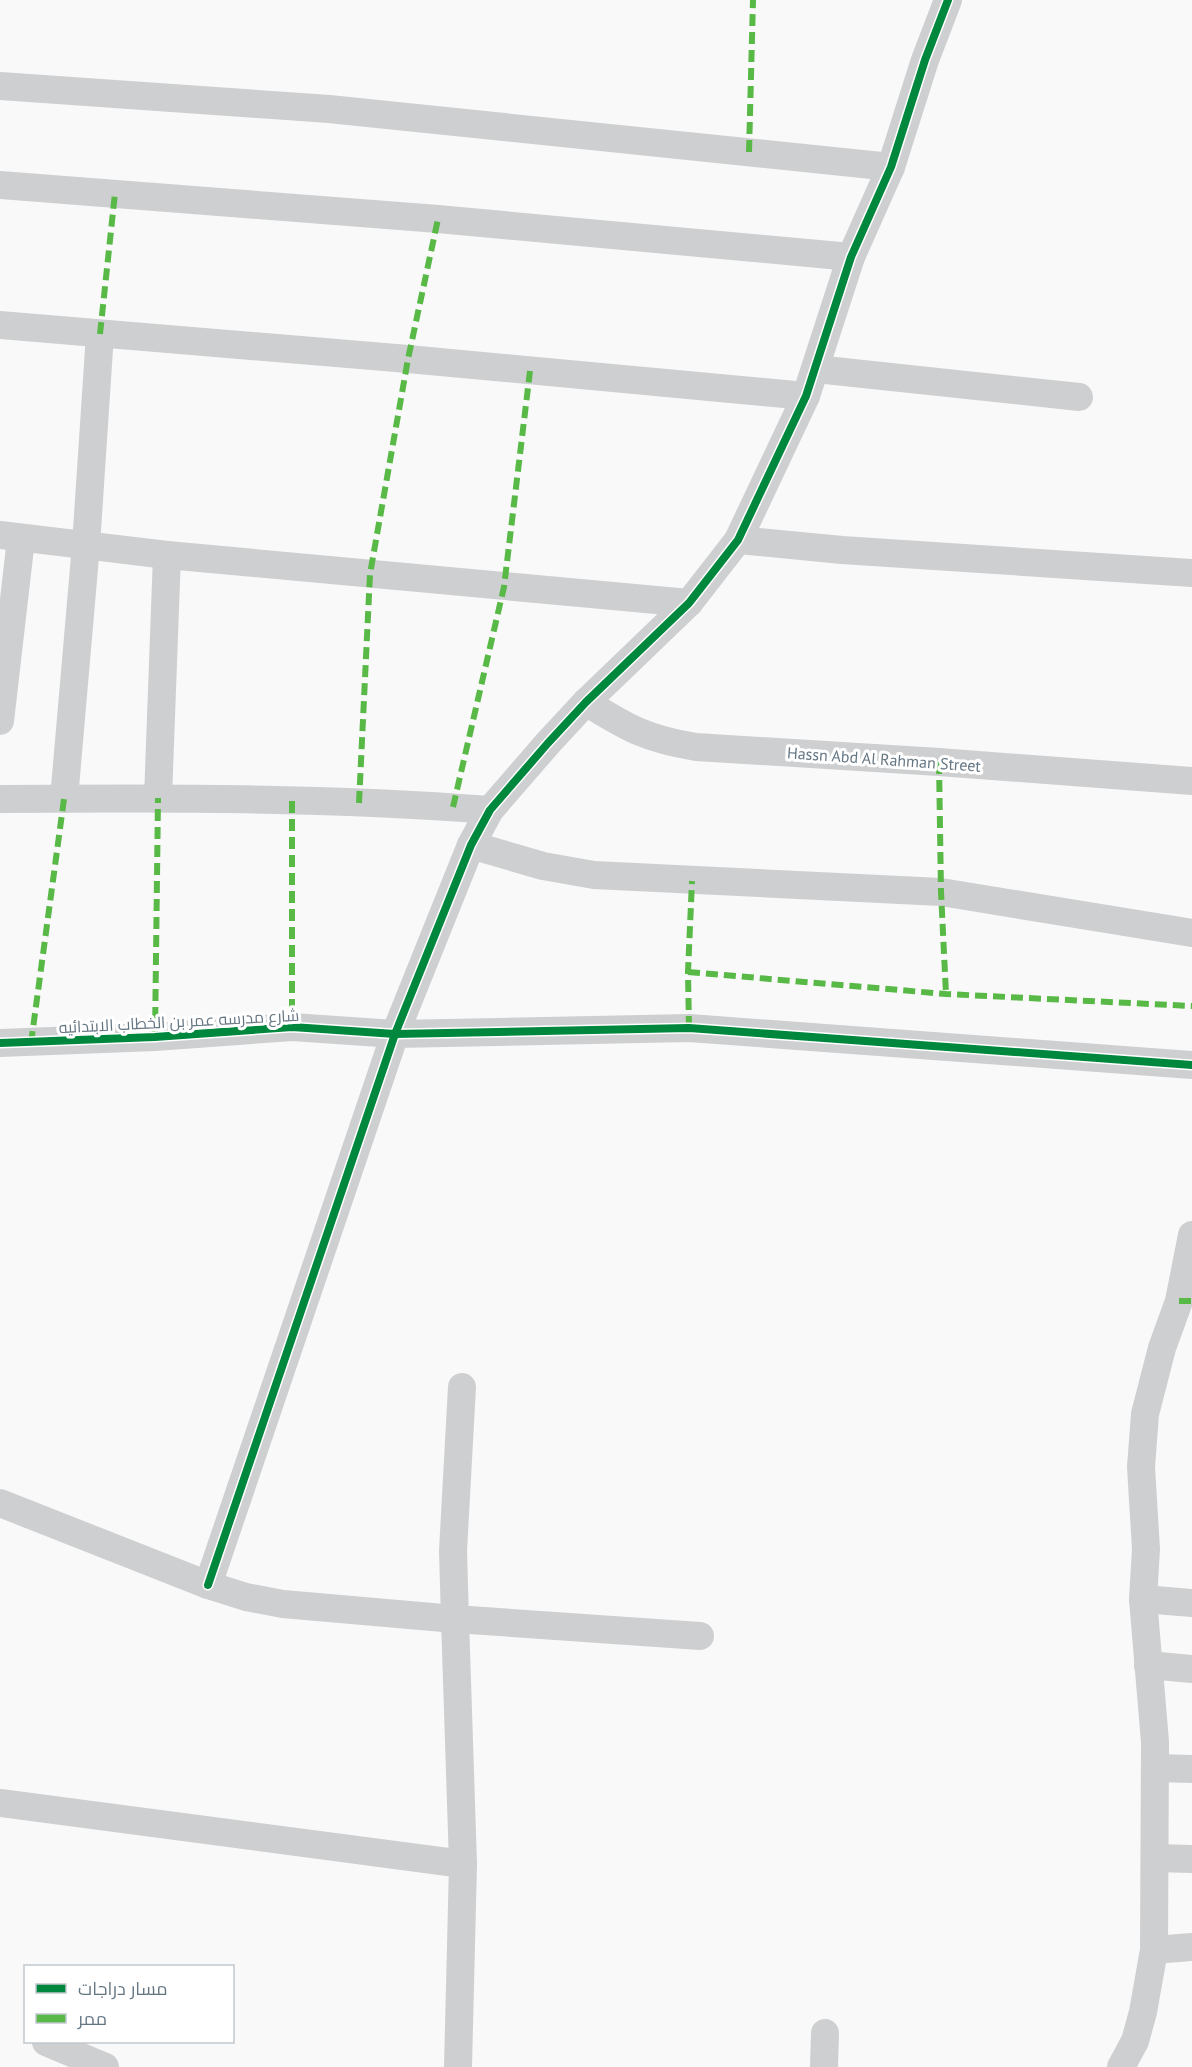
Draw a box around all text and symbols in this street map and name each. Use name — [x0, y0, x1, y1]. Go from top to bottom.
street label: Hassn Abd Al Rahman Street — [786, 742, 982, 776]
street label: شارع مدرسه عمر بن الخطاب الابتدائيه — [58, 1005, 300, 1039]
legend — [24, 1965, 234, 2043]
text: مسار دراجات — [78, 1977, 168, 2000]
text: ممر — [77, 2007, 107, 2030]

